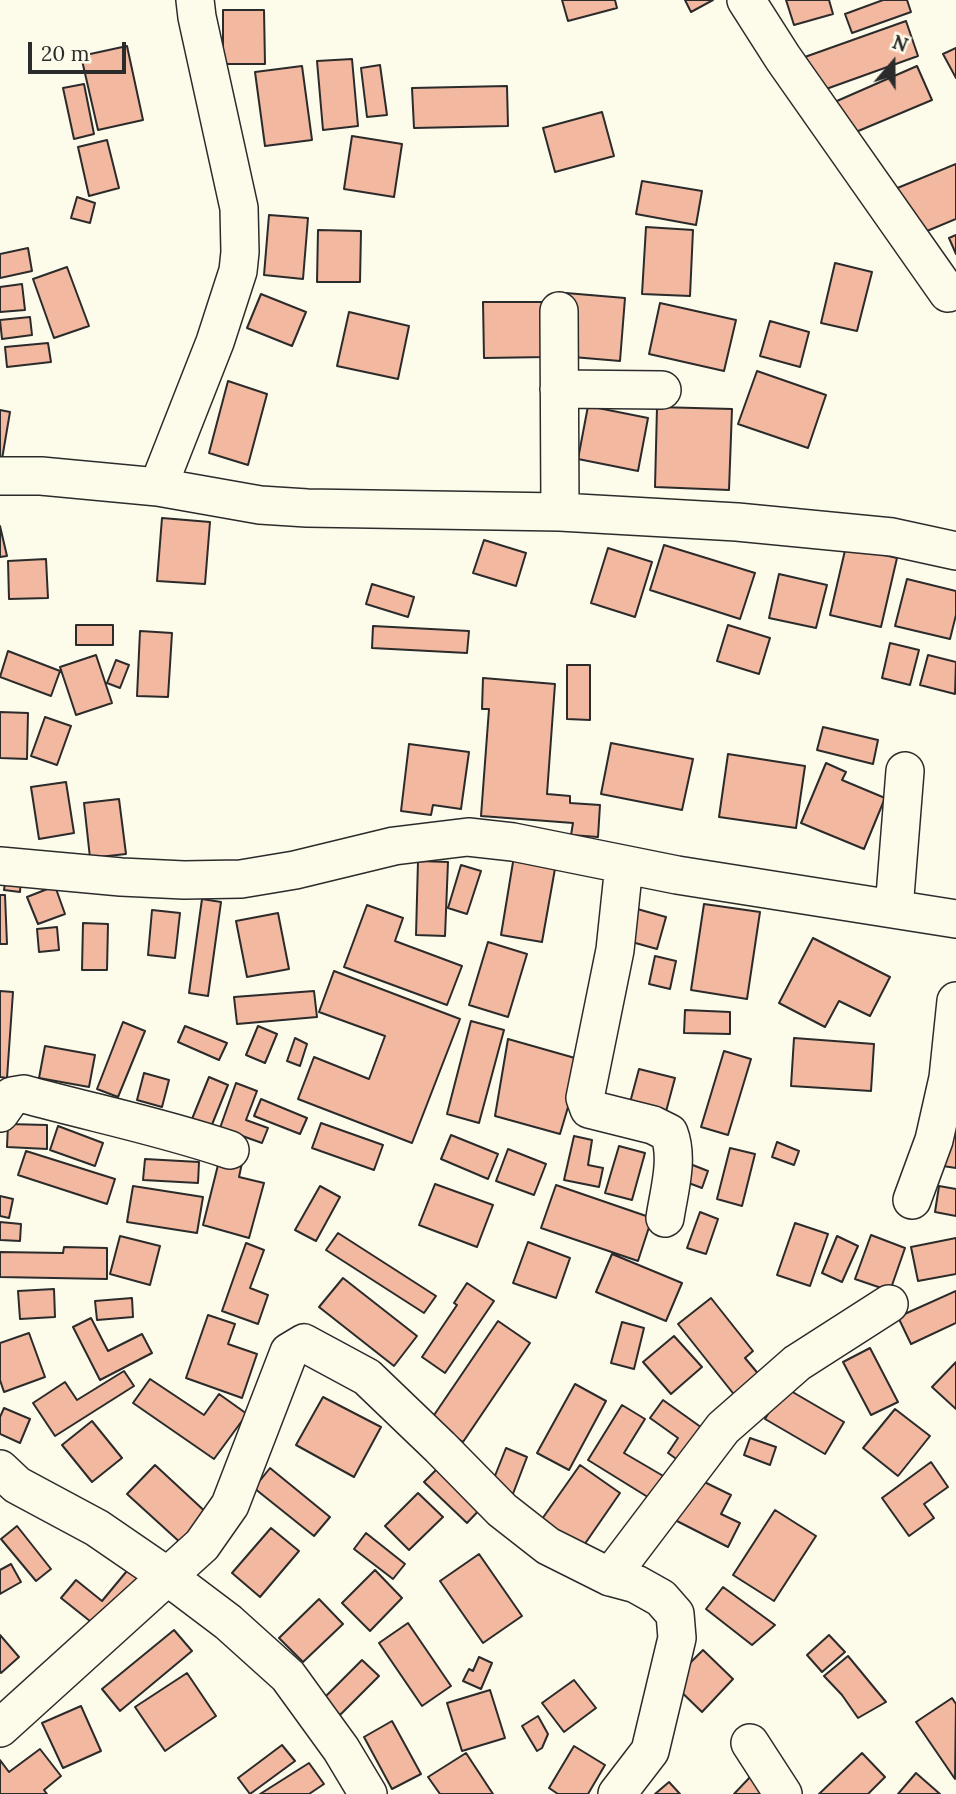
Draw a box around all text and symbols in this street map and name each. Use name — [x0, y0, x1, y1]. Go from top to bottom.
scale bar — [32, 28, 130, 72]
north arrow — [858, 28, 928, 98]
text: N — [889, 29, 911, 57]
text: 20 m — [41, 40, 90, 67]

